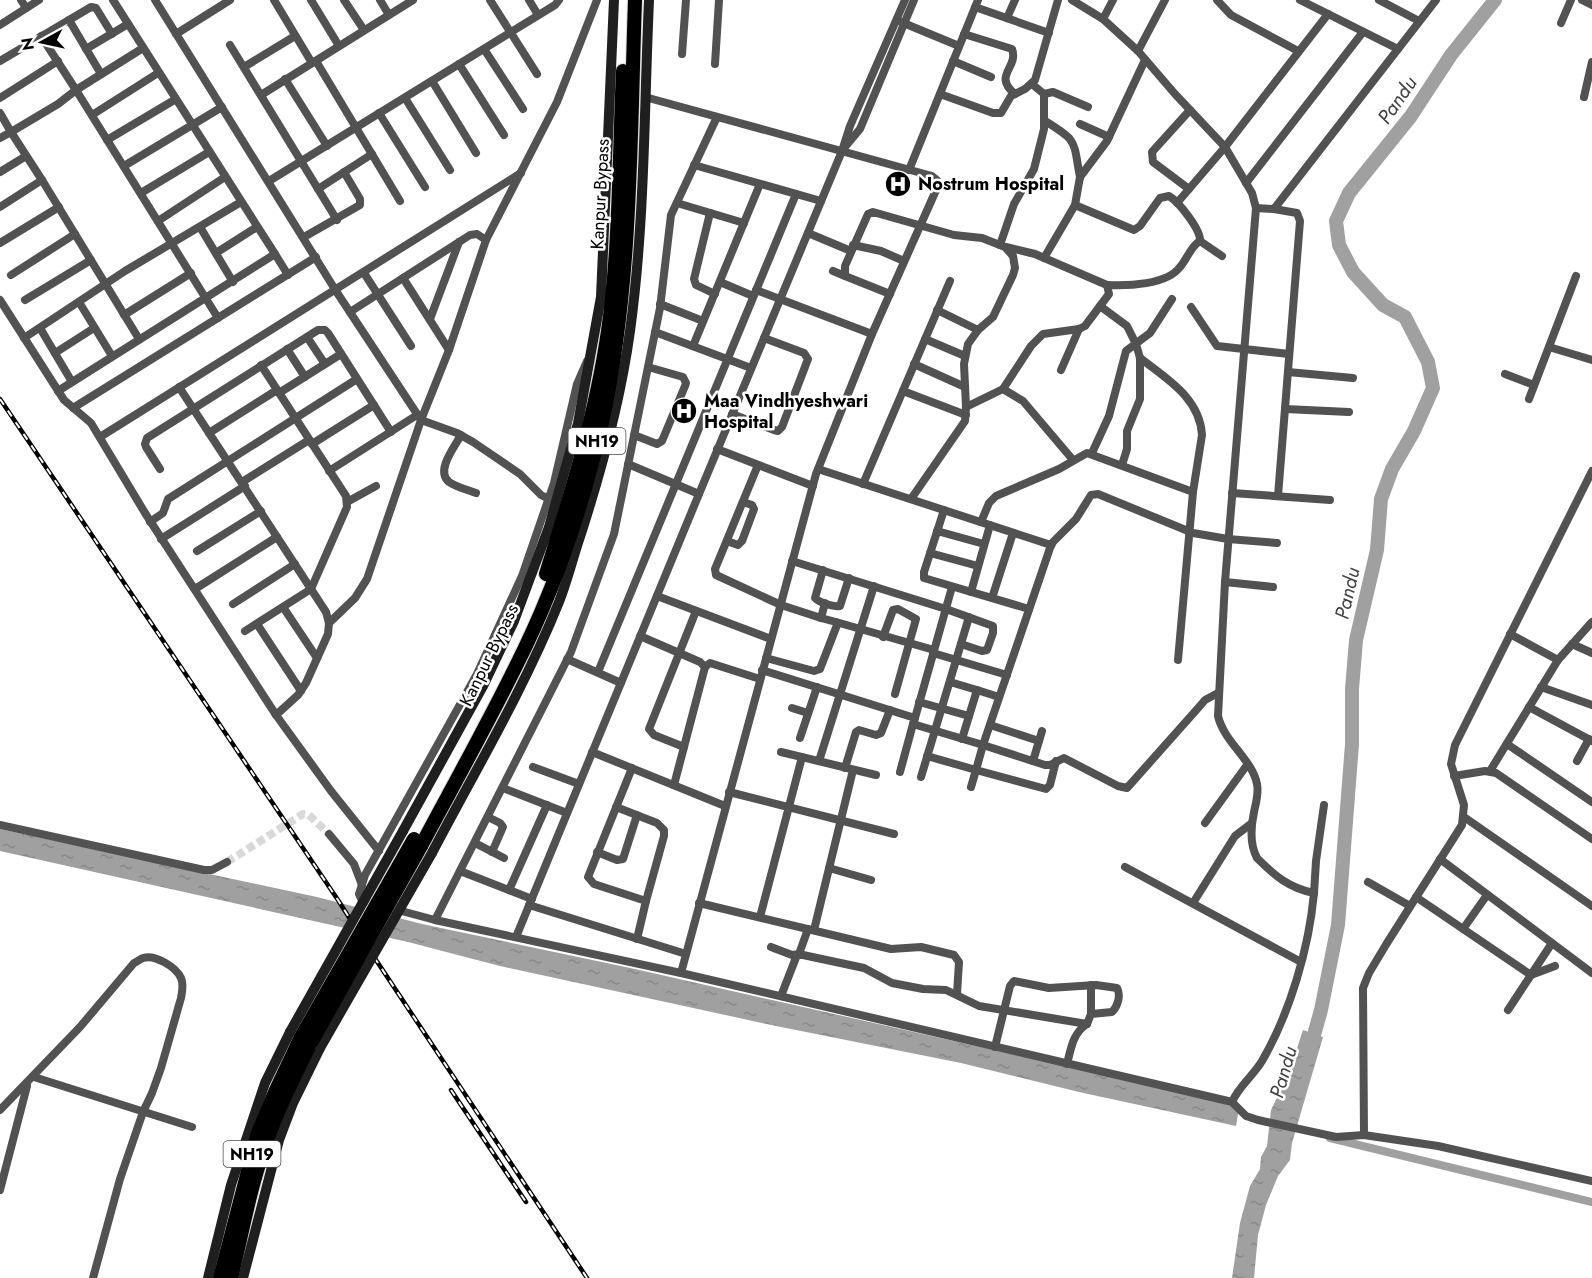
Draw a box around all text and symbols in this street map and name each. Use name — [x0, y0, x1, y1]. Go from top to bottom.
north arrow — [12, 12, 72, 72]
text: N — [15, 36, 40, 52]
water label: Pandu — [1370, 70, 1424, 130]
street label: Kanpur Bypass — [584, 138, 616, 250]
hospital icon: Nostrum Hospital — [883, 169, 913, 199]
place label: Nostrum Hospital — [918, 171, 1064, 197]
place label: Maa Vindhyeshwari Hospital — [704, 388, 868, 435]
hospital icon: Maa Vindhyeshwari Hospital — [669, 396, 699, 426]
road number: NH19 — [568, 428, 626, 454]
water label: Pandu — [1327, 564, 1368, 622]
street label: Kanpur Bypass — [453, 599, 525, 711]
water label: Pandu — [1262, 1043, 1305, 1101]
road number: NH19 — [224, 1141, 280, 1167]

